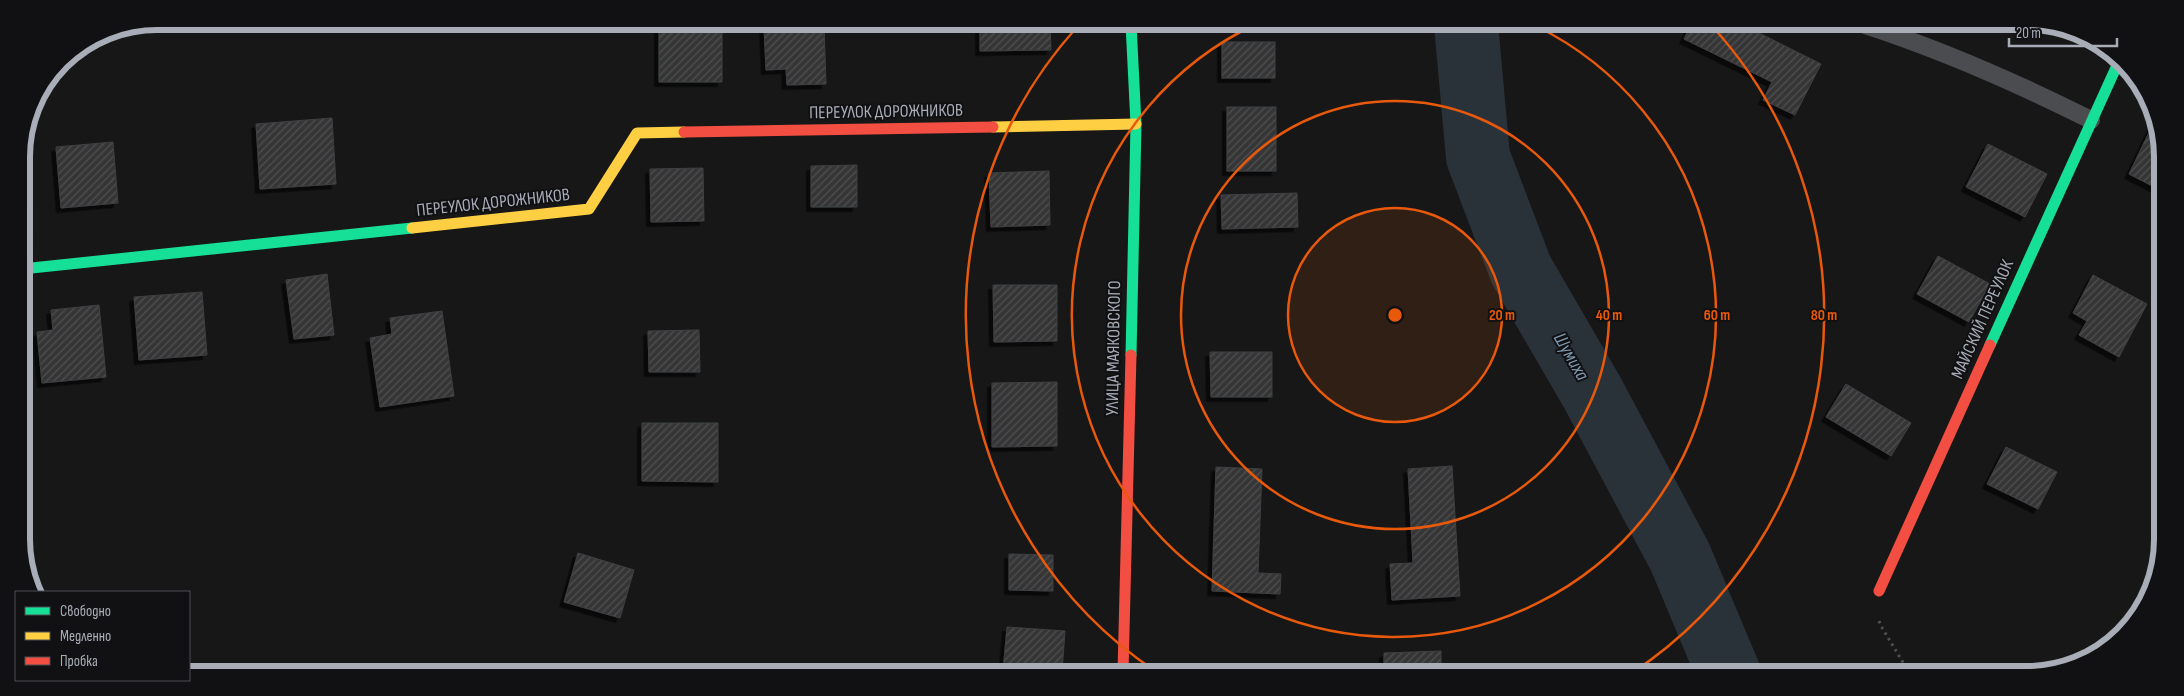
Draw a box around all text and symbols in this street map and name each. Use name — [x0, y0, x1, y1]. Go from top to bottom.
scale bar — [2009, 15, 2116, 47]
text: 20 m — [2016, 24, 2041, 43]
street label: ПЕРЕУЛОК ДОРОЖНИКОВ — [809, 100, 963, 123]
street label: ПЕРЕУЛОК ДОРОЖНИКОВ — [415, 184, 571, 221]
street label: МАЙСКИЙ ПЕРЕУЛОК — [1947, 256, 2018, 382]
street label: УЛИЦА МАЯКОВСКОГО — [1102, 280, 1125, 416]
centre of rings — [1386, 306, 1404, 324]
text: 20 m — [1489, 306, 1515, 325]
text: 40 m — [1596, 306, 1622, 325]
text: 60 m — [1704, 306, 1730, 325]
text: 80 m — [1811, 306, 1837, 325]
water label: Шумиха — [1548, 329, 1594, 385]
legend — [15, 591, 190, 681]
text: Свободно — [60, 602, 111, 621]
text: Медленно — [60, 627, 111, 646]
text: Пробка — [60, 652, 98, 671]

